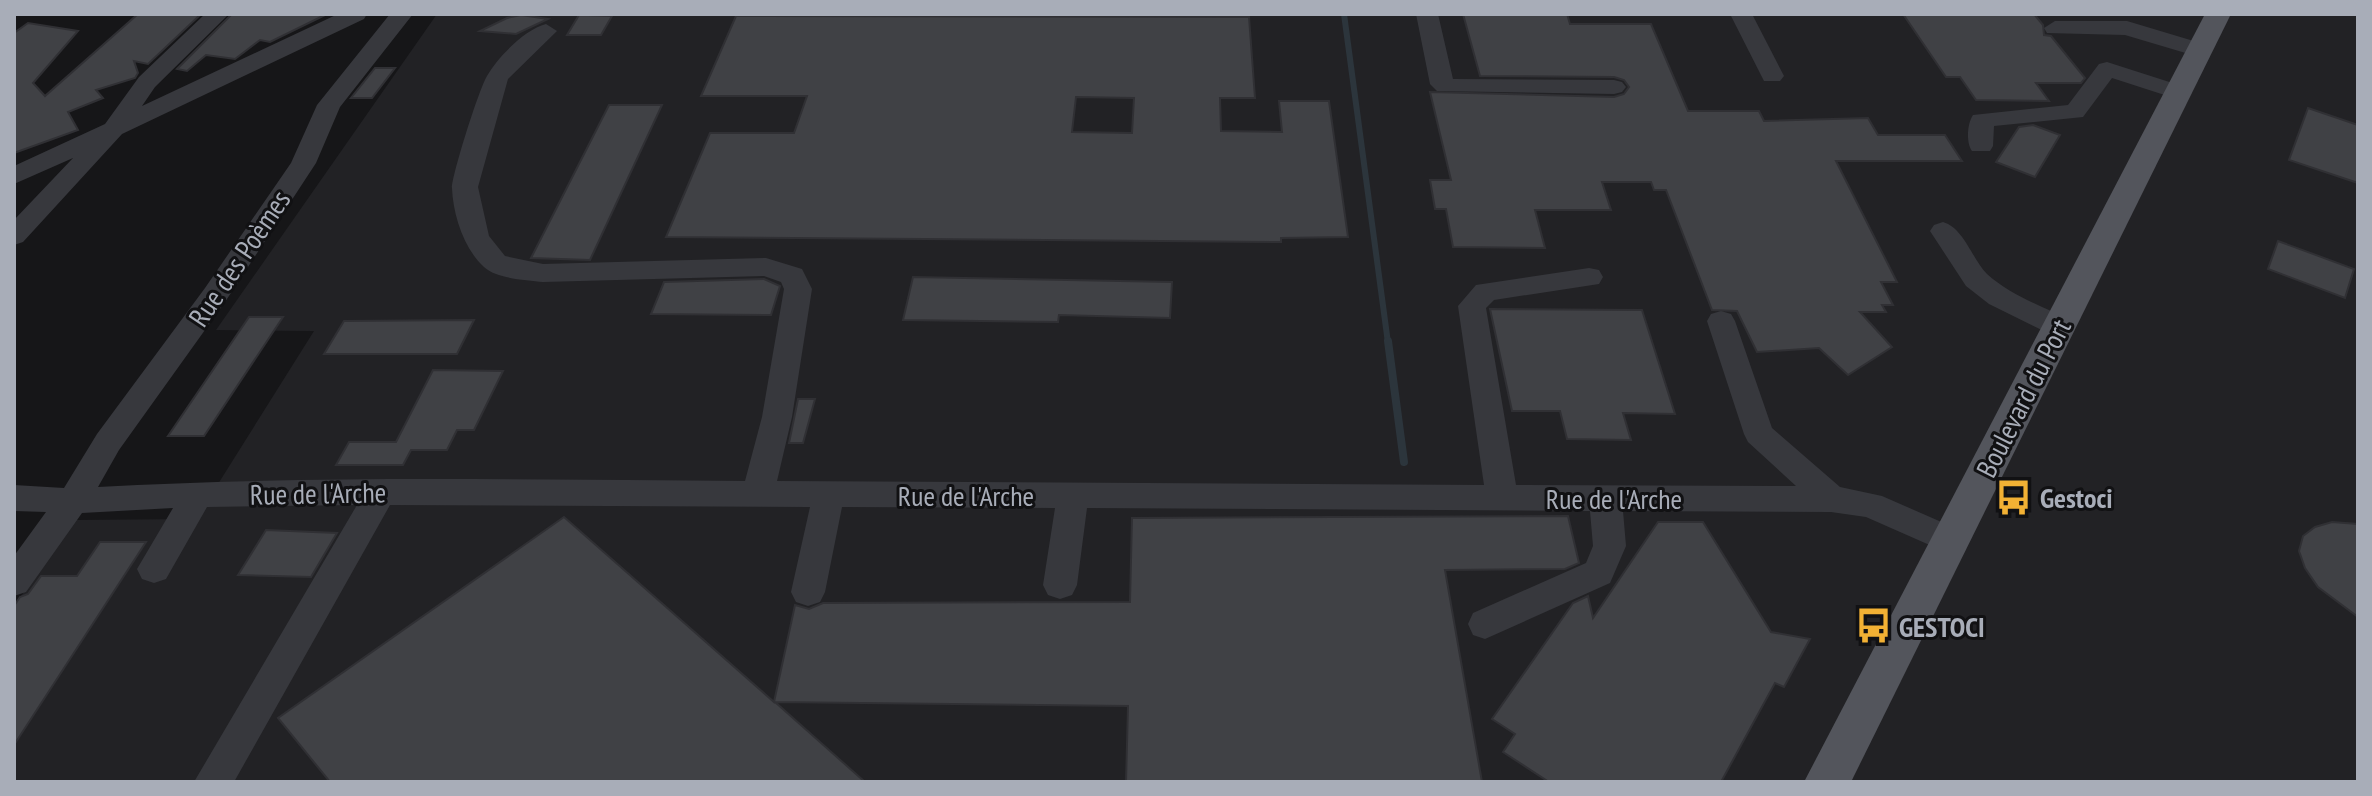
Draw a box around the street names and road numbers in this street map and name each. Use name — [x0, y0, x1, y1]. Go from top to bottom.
street label: Rue des Poèmes — [180, 183, 298, 333]
street label: Boulevard du Port — [1967, 312, 2079, 483]
street label: Rue de l'Arche — [250, 473, 386, 513]
street label: Rue de l'Arche — [898, 477, 1034, 514]
street label: Rue de l'Arche — [1546, 480, 1682, 517]

